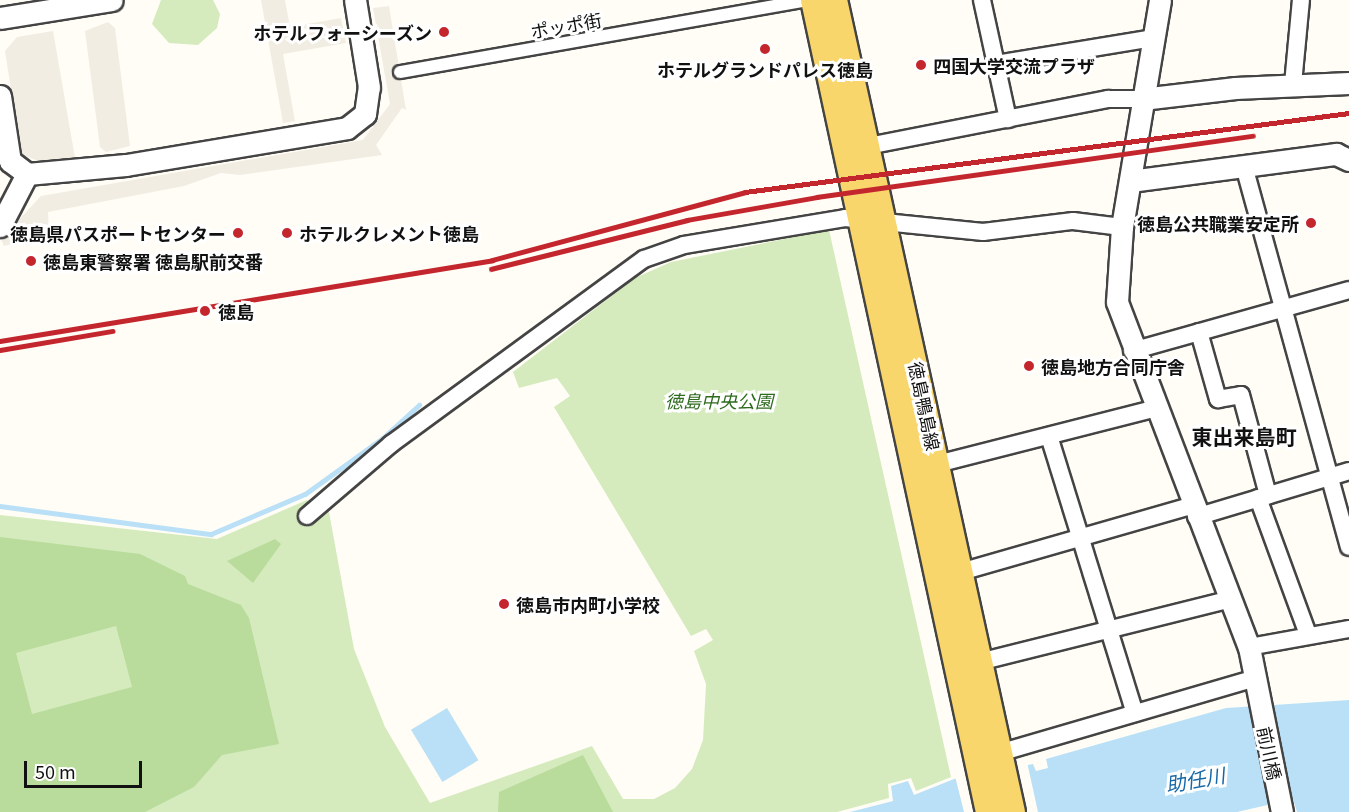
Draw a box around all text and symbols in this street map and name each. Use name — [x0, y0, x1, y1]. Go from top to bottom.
street label: ポッポ街 — [529, 8, 603, 42]
place label: ホテルフォーシーズン — [252, 21, 432, 43]
marker: ホテルフォーシーズン — [437, 25, 451, 39]
marker: ホテルグランドパレス徳島 — [758, 42, 772, 56]
place label: 四国大学交流プラザ — [933, 54, 1095, 76]
place label: ホテルグランドパレス徳島 — [657, 58, 873, 80]
marker: 四国大学交流プラザ — [914, 58, 928, 72]
place label: 徳島公共職業安定所 — [1137, 212, 1299, 234]
marker: 徳島公共職業安定所 — [1304, 216, 1318, 230]
place label: 徳島県パスポートセンター — [10, 222, 226, 244]
place label: ホテルクレメント徳島 — [299, 222, 479, 244]
marker: 徳島県パスポートセンター — [231, 226, 245, 240]
marker: ホテルクレメント徳島 — [280, 226, 294, 240]
place label: 徳島東警察署 徳島駅前交番 — [43, 250, 263, 272]
marker: 徳島東警察署 徳島駅前交番 — [24, 254, 38, 268]
place label: 徳島 — [218, 300, 254, 322]
marker: 徳島 — [196, 302, 214, 320]
place label: 徳島地方合同庁舎 — [1041, 355, 1185, 377]
marker: 徳島地方合同庁舎 — [1022, 359, 1036, 373]
street label: 徳島鴨島線 — [905, 360, 945, 452]
park label: 徳島中央公園 — [665, 389, 773, 411]
district label: 東出来島町 — [1192, 423, 1296, 449]
place label: 徳島市内町小学校 — [516, 593, 660, 615]
marker: 徳島市内町小学校 — [497, 597, 511, 611]
street label: 前川橋 — [1254, 724, 1286, 782]
scale bar — [27, 749, 146, 787]
text: 50 m — [35, 758, 76, 784]
water label: 助任川 — [1163, 762, 1227, 796]

